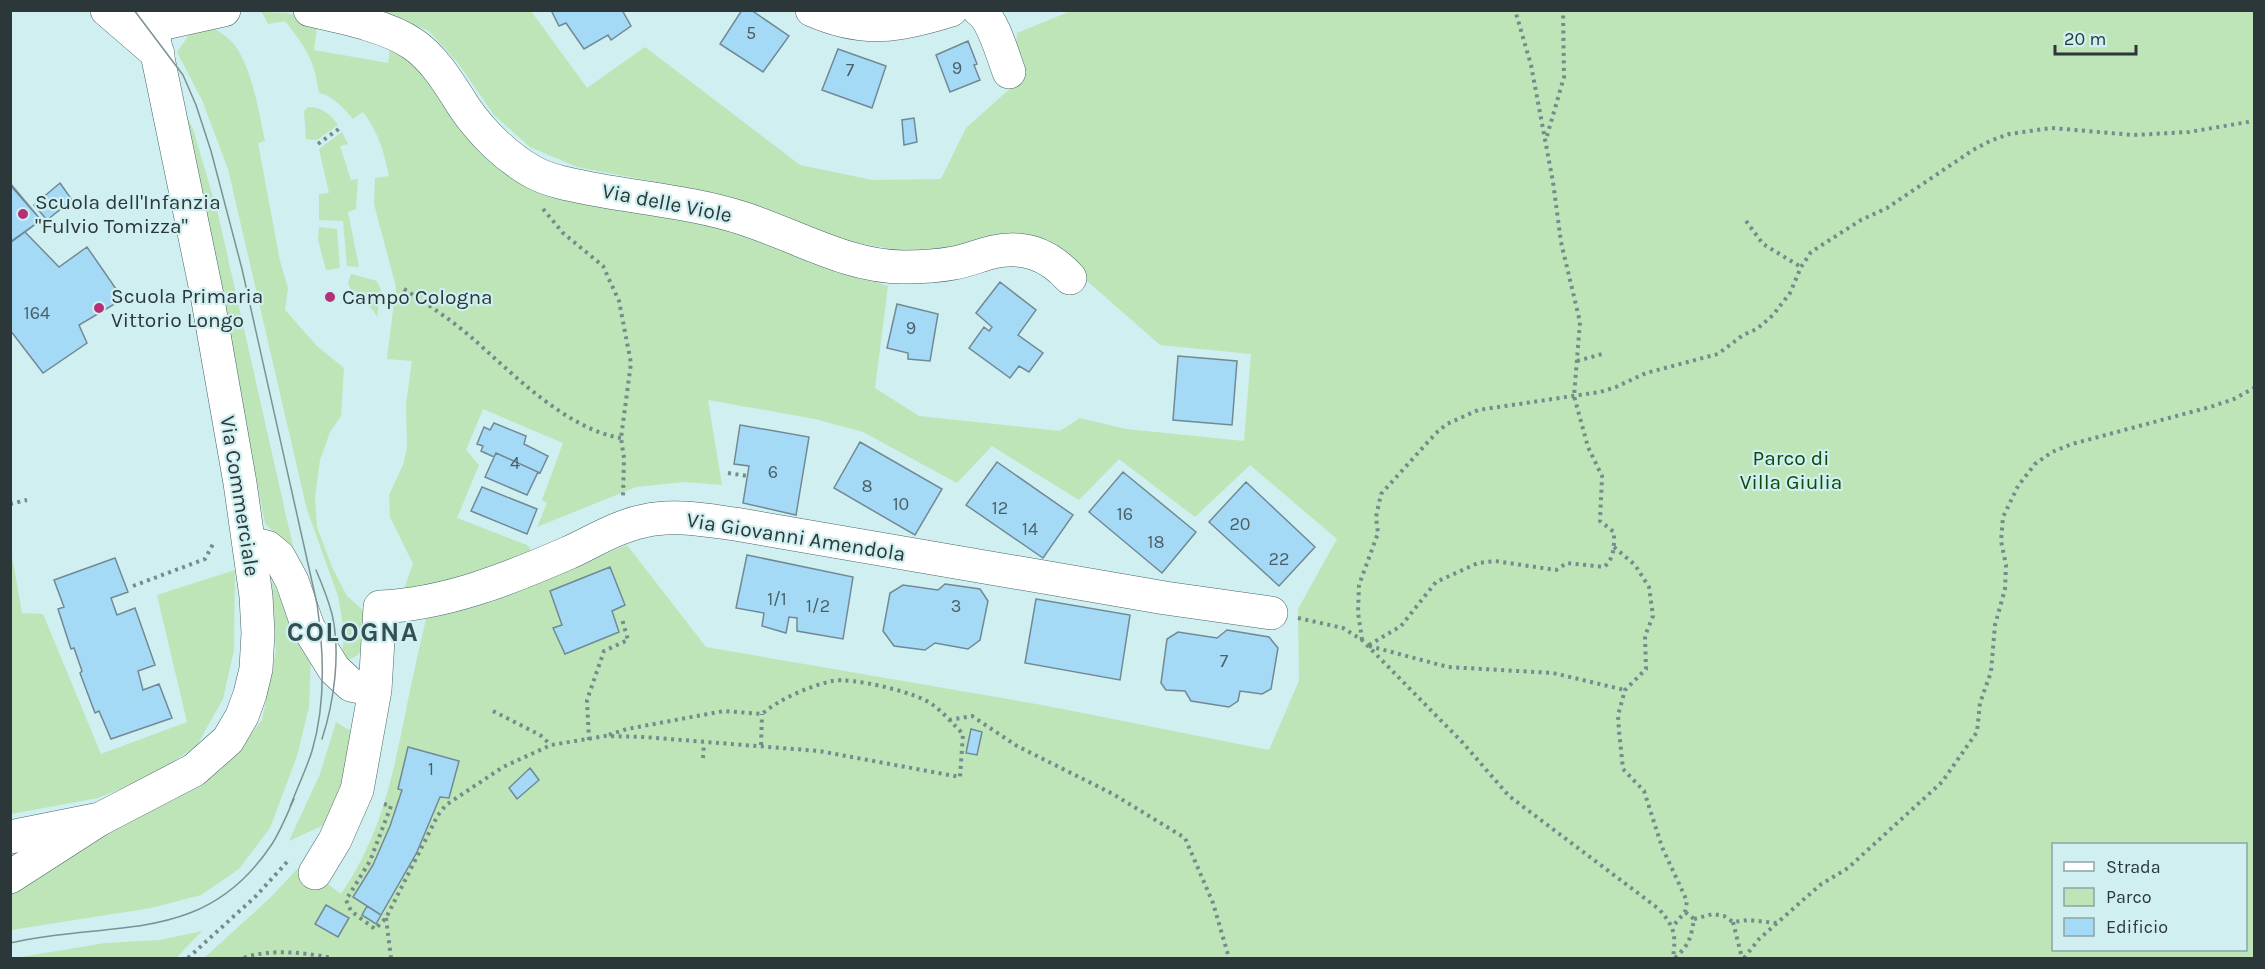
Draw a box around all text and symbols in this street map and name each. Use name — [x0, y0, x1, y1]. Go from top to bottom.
scale bar — [2055, 18, 2136, 56]
house number: 5 — [746, 22, 756, 44]
text: 20 m — [2064, 28, 2106, 50]
house number: 9 — [952, 57, 962, 79]
house number: 7 — [846, 59, 855, 81]
street label: Via delle Viole — [600, 179, 734, 227]
place label: Scuola dell'Infanzia "Fulvio Tomizza" — [35, 190, 221, 238]
marker: Scuola dell'Infanzia "Fulvio Tomizza" — [16, 207, 30, 221]
place label: Scuola Primaria Vittorio Longo — [111, 284, 263, 332]
place label: Campo Cologna — [342, 285, 493, 309]
marker: Campo Cologna — [323, 290, 337, 304]
marker: Scuola Primaria Vittorio Longo — [92, 301, 106, 315]
house number: 164 — [24, 302, 50, 324]
house number: 9 — [906, 317, 916, 339]
street label: Via Commerciale — [215, 414, 265, 578]
park label: Parco di Villa Giulia — [1740, 446, 1842, 494]
house number: 4 — [510, 452, 520, 474]
house number: 6 — [768, 461, 778, 483]
house number: 8 — [861, 475, 873, 497]
house number: 10 — [893, 493, 909, 515]
house number: 12 — [992, 497, 1008, 519]
house number: 16 — [1117, 503, 1133, 525]
street label: Via Giovanni Amendola — [685, 508, 907, 566]
house number: 20 — [1229, 513, 1251, 535]
house number: 14 — [1022, 518, 1038, 540]
house number: 18 — [1147, 531, 1165, 553]
house number: 22 — [1269, 548, 1289, 570]
house number: 1/1 — [767, 588, 787, 610]
house number: 1/2 — [806, 595, 830, 617]
house number: 3 — [951, 595, 961, 617]
district label: COLOGNA — [287, 616, 419, 648]
house number: 7 — [1220, 650, 1229, 672]
house number: 1 — [428, 758, 434, 780]
legend — [2052, 843, 2247, 951]
text: Strada — [2106, 856, 2161, 878]
text: Parco — [2106, 886, 2152, 908]
text: Edificio — [2106, 916, 2168, 938]

